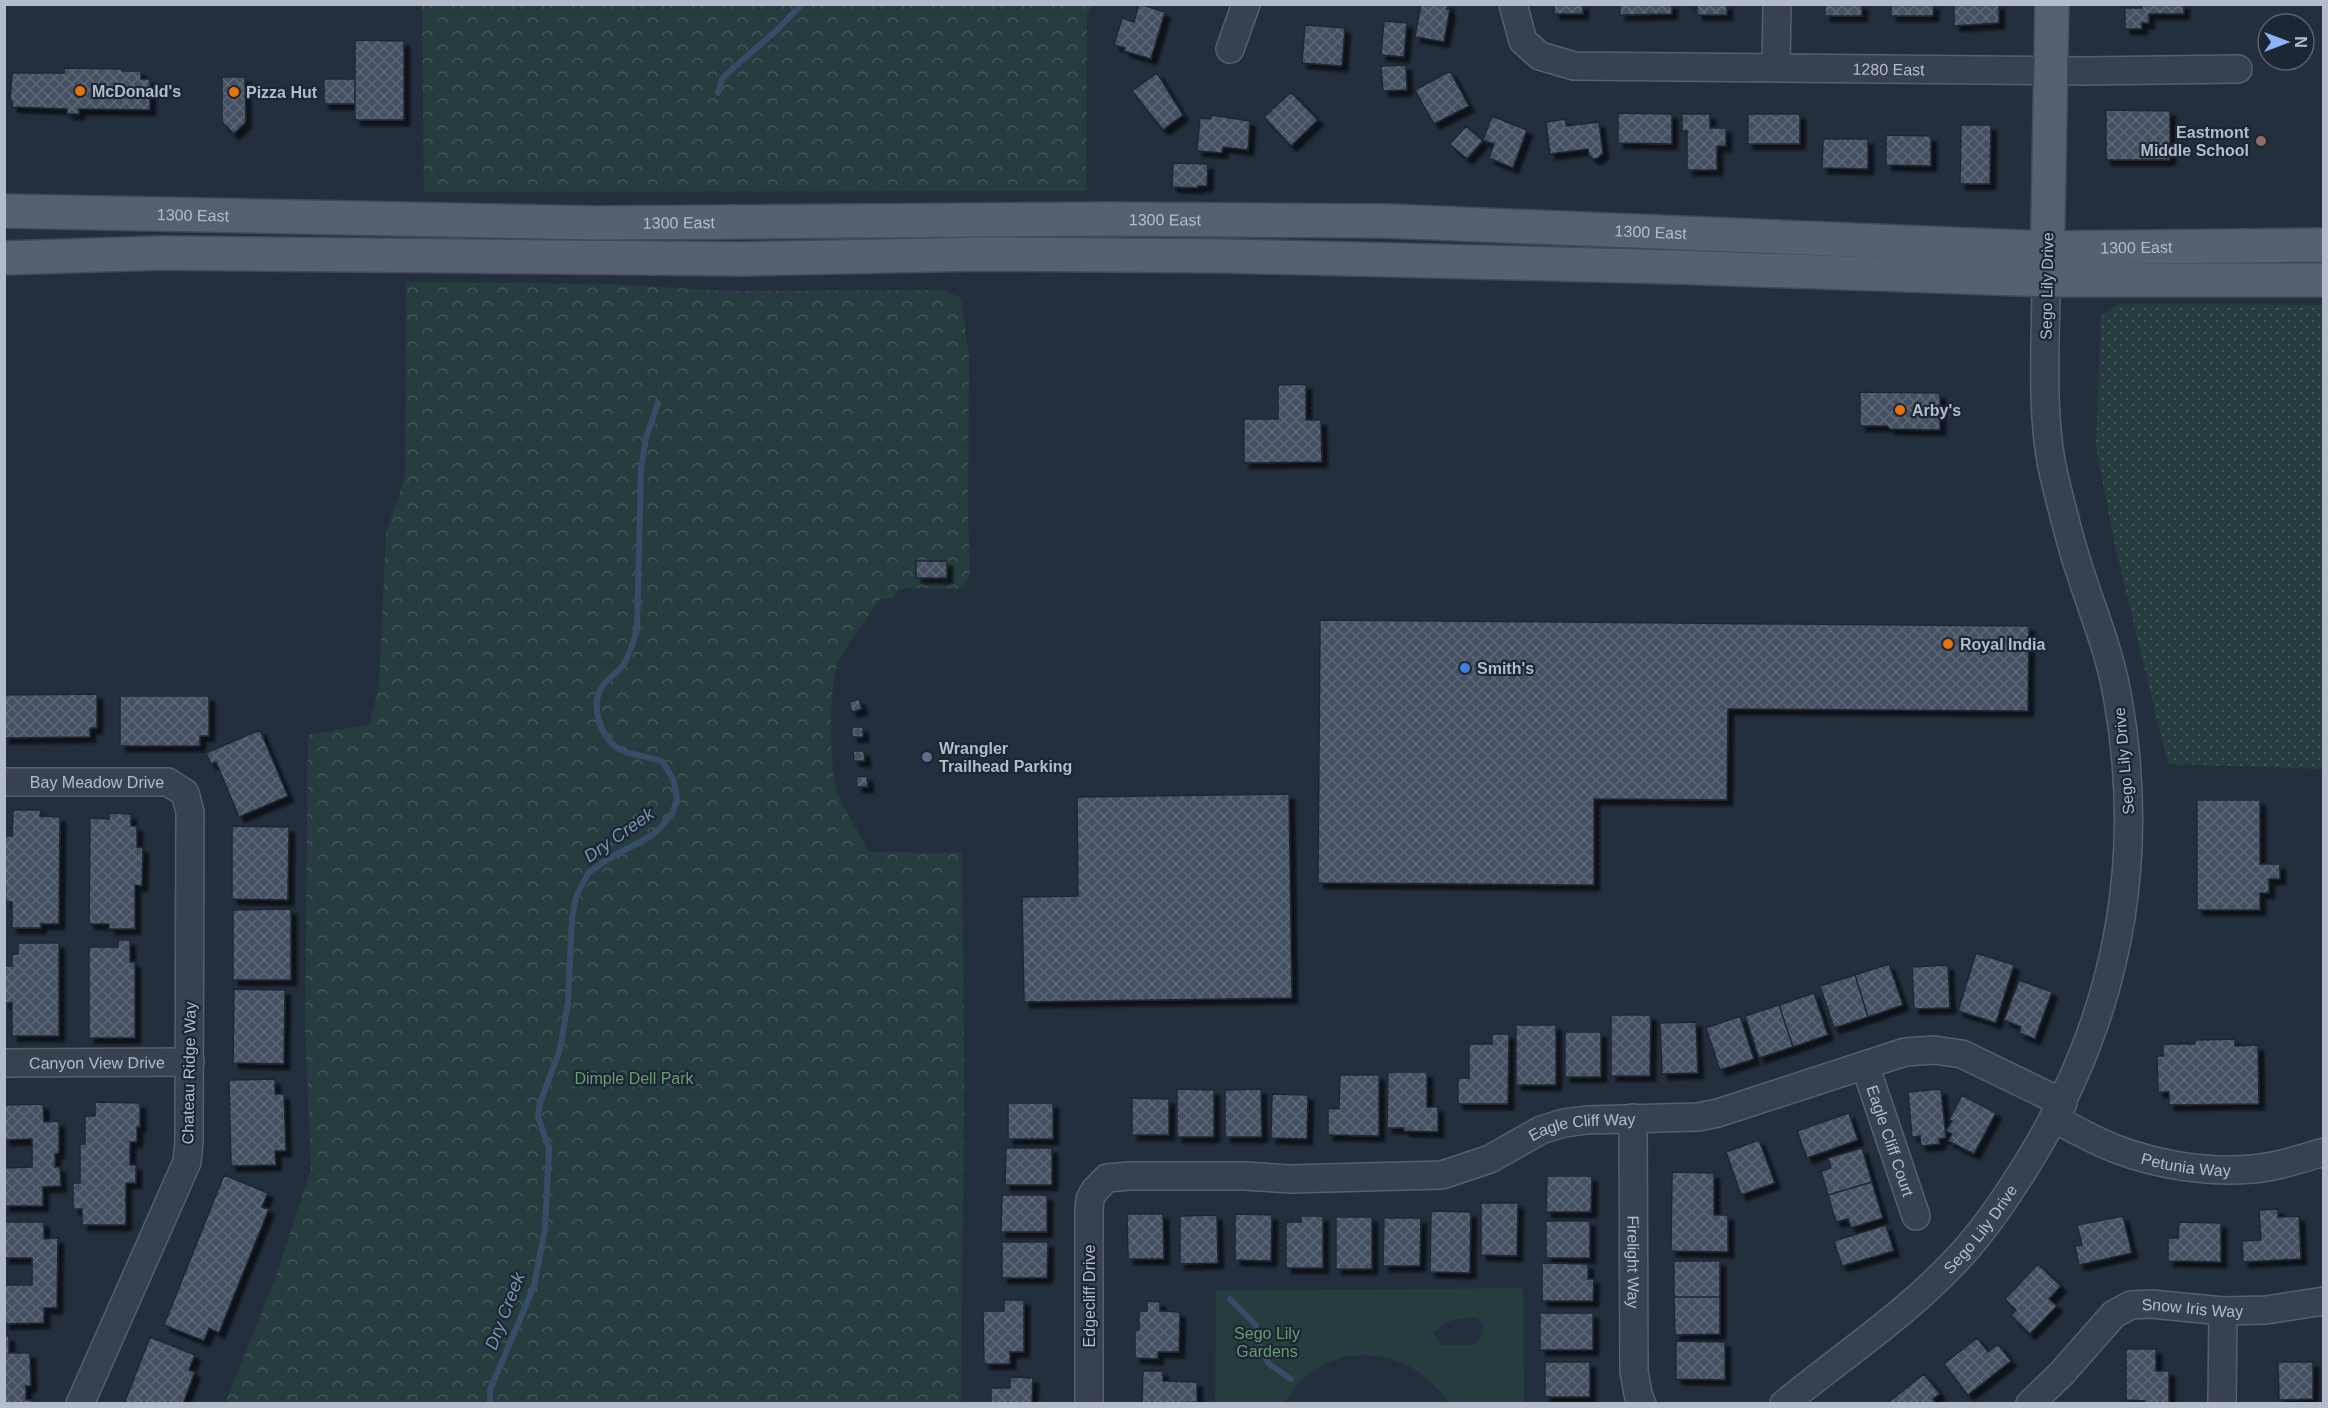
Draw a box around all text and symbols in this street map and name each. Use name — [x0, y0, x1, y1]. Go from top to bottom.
north arrow — [2256, 12, 2316, 72]
text: N — [2292, 36, 2309, 48]
street label: 1280 East — [1852, 60, 1925, 78]
place label: McDonald's — [92, 83, 181, 100]
marker: McDonald's — [73, 84, 87, 98]
place label: Pizza Hut — [246, 84, 318, 101]
marker: Pizza Hut — [227, 85, 241, 99]
place label: Eastmont Middle School — [2141, 124, 2250, 159]
marker: Eastmont Middle School — [2254, 134, 2268, 148]
street label: 1300 East — [157, 206, 230, 224]
street label: 1300 East — [1129, 211, 1202, 228]
street label: 1300 East — [643, 214, 716, 231]
street label: 1300 East — [1614, 222, 1688, 242]
street label: Sego Lily Drive — [2038, 232, 2056, 340]
street label: 1300 East — [2100, 238, 2173, 256]
place label: Arby's — [1912, 402, 1961, 419]
marker: Arby's — [1893, 403, 1907, 417]
place label: Royal India — [1960, 636, 2045, 653]
marker: Royal India — [1941, 637, 1955, 651]
place label: Smith's — [1477, 660, 1534, 677]
marker: Smith's — [1458, 661, 1472, 675]
street label: Sego Lily Drive — [2111, 707, 2137, 815]
place label: Wrangler Trailhead Parking — [939, 740, 1072, 775]
marker: Wrangler Trailhead Parking — [920, 750, 934, 764]
street label: Bay Meadow Drive — [30, 774, 164, 791]
water label: Dry Creek — [580, 803, 659, 866]
street label: Chateau Ridge Way — [179, 1002, 199, 1144]
street label: Canyon View Drive — [29, 1054, 165, 1071]
park label: Dimple Dell Park — [574, 1070, 695, 1087]
street label: Eagle Cliff Court — [1864, 1083, 1917, 1199]
street label: Eagle Cliff Way — [1525, 1110, 1635, 1144]
street label: Petunia Way — [2139, 1149, 2231, 1179]
street label: Sego Lily Drive — [1940, 1182, 2020, 1277]
street label: Firelight Way — [1625, 1216, 1642, 1308]
street label: Edgecliff Drive — [1081, 1244, 1098, 1347]
water label: Dry Creek — [481, 1269, 529, 1352]
street label: Snow Iris Way — [2141, 1295, 2243, 1320]
park label: Sego Lily Gardens — [1234, 1325, 1300, 1360]

